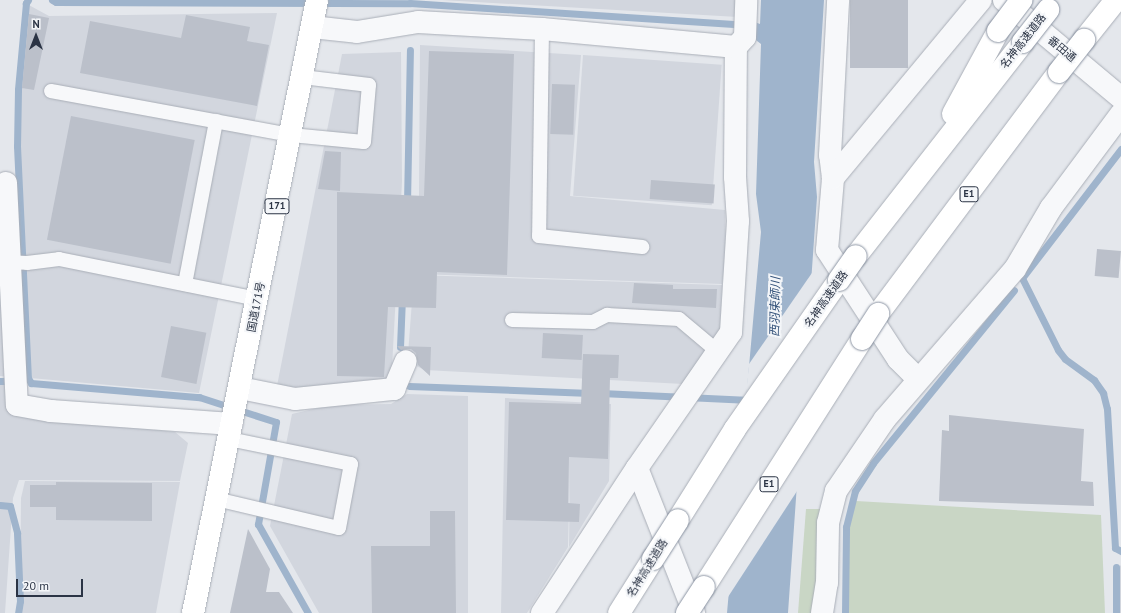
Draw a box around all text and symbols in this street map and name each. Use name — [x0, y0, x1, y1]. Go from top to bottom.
street label: 名神高速道路 — [997, 11, 1049, 71]
north arrow — [16, 16, 56, 56]
text: N — [32, 17, 40, 31]
street label: 番田通 — [1045, 33, 1079, 65]
road number: E1 — [959, 186, 979, 202]
road number: 171 — [264, 198, 290, 214]
street label: 名神高速道路 — [802, 268, 850, 330]
water label: 西羽束師川 — [767, 277, 783, 337]
street label: 国道171号 — [245, 281, 267, 333]
road number: E1 — [759, 476, 779, 492]
street label: 名神高速道路 — [624, 537, 670, 599]
scale bar — [18, 571, 85, 597]
text: 20 m — [23, 578, 49, 593]

